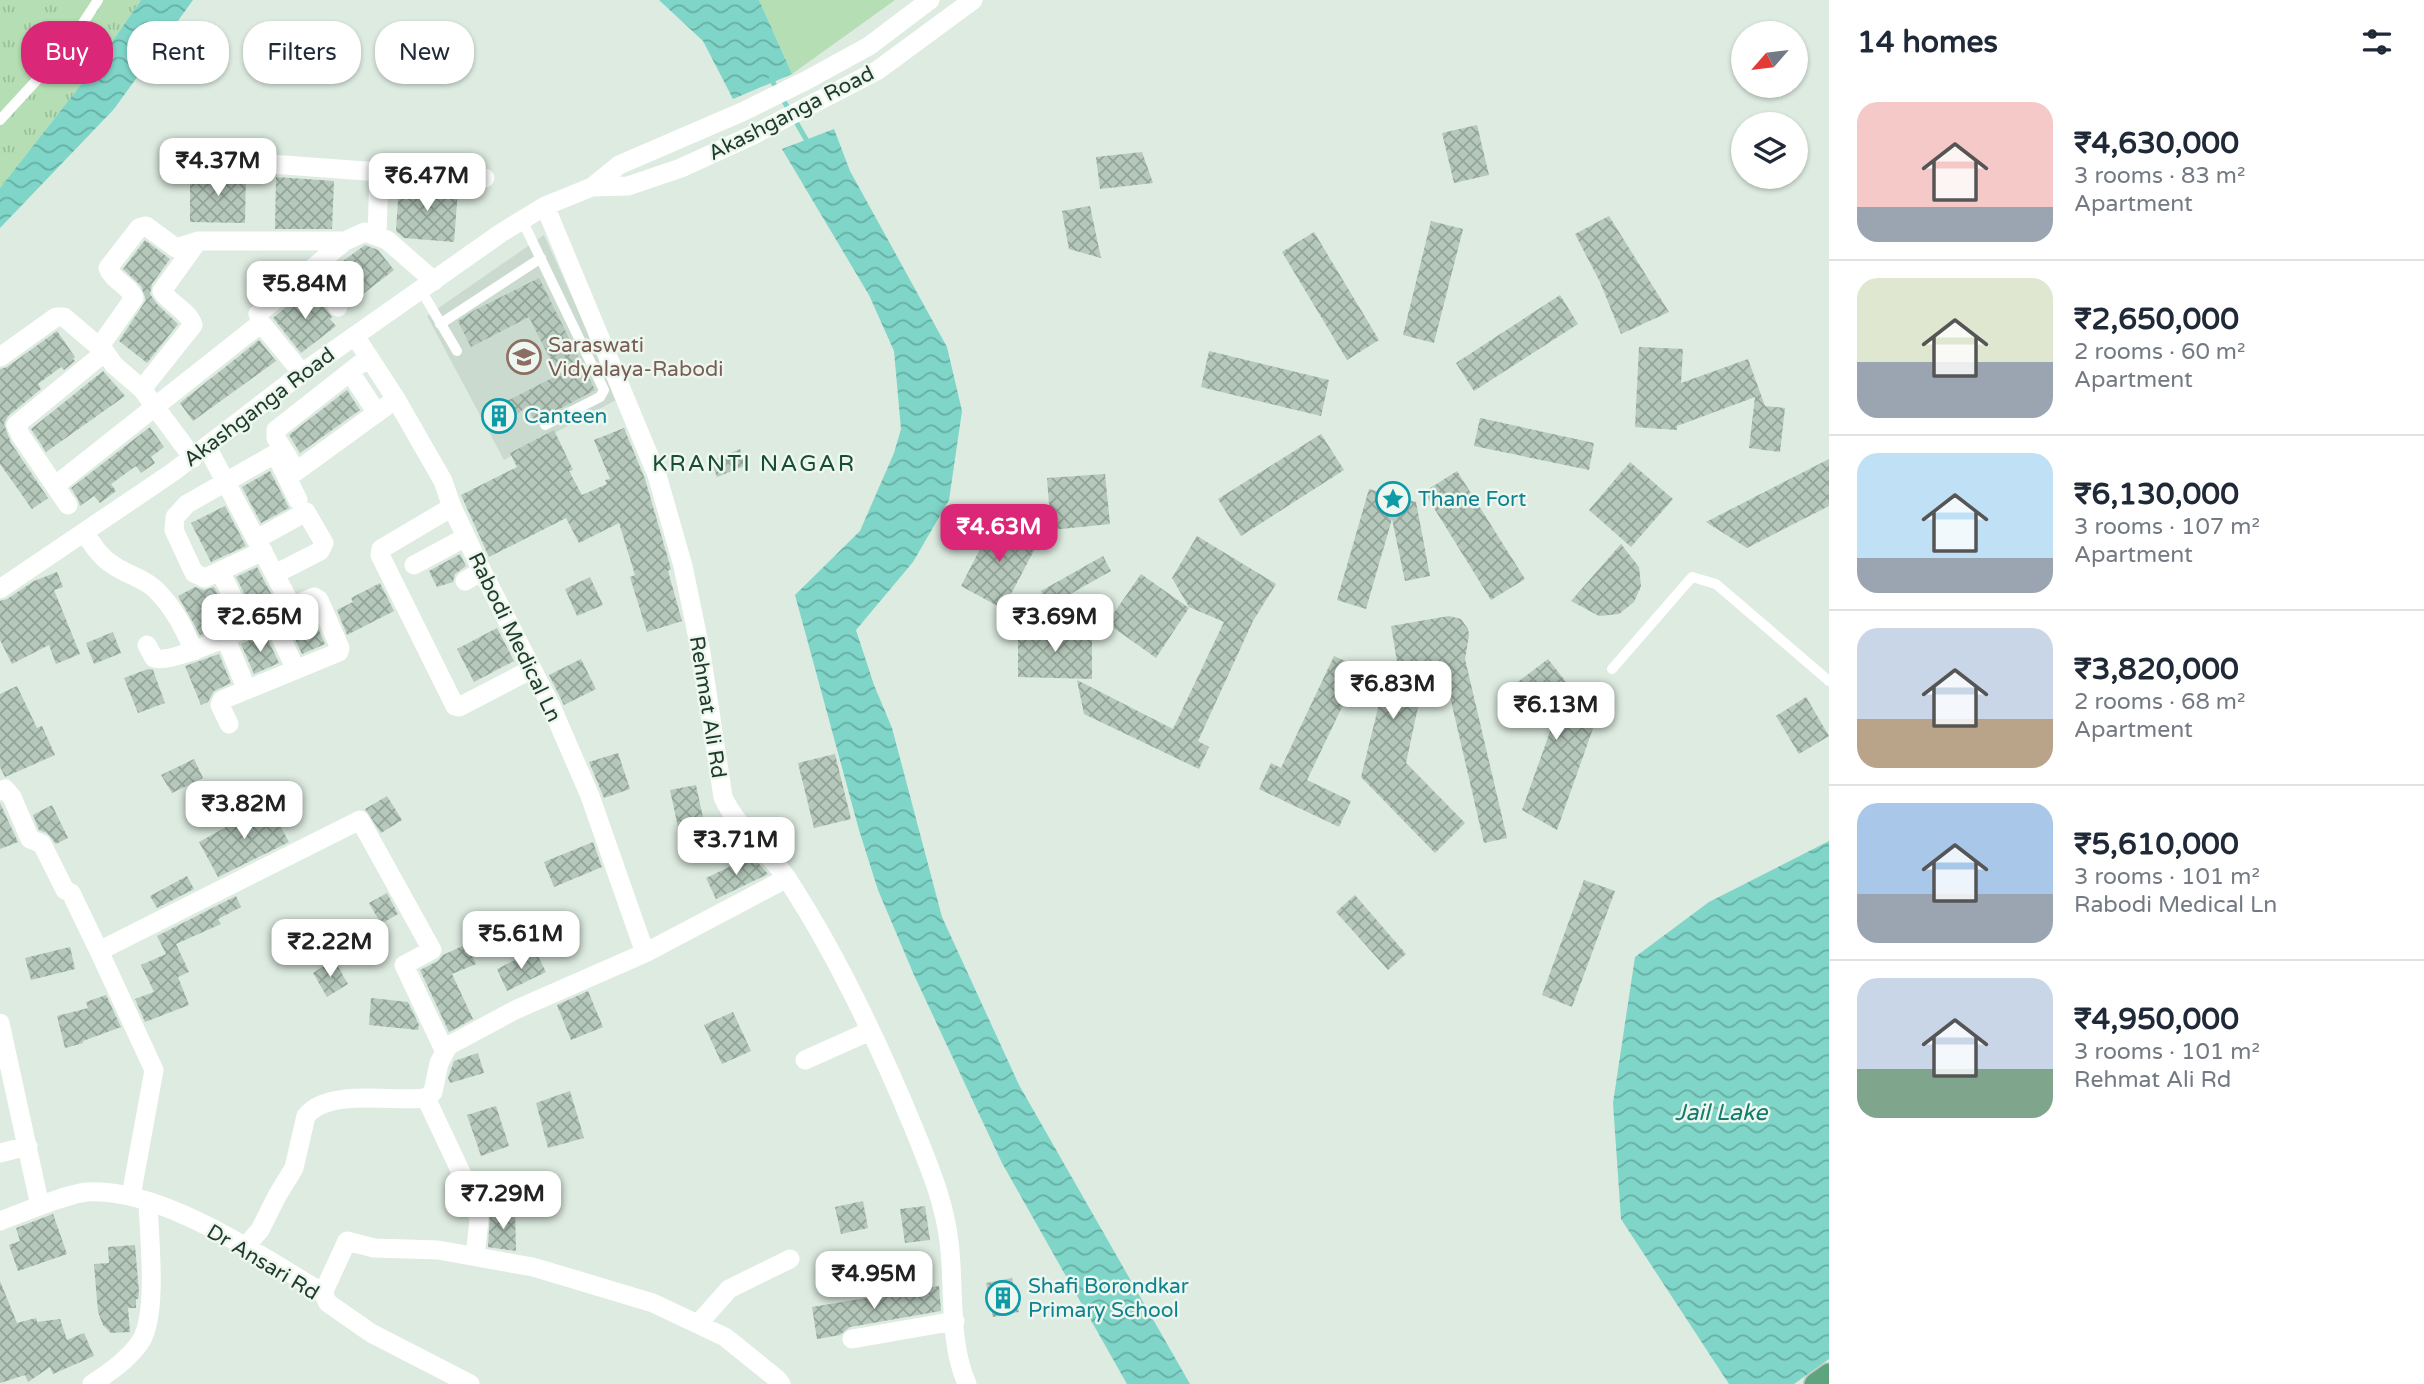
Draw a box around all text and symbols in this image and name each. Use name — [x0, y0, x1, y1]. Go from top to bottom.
chip: Buy — [21, 21, 113, 84]
chip: Rent — [127, 21, 229, 84]
chip: Filters — [243, 21, 361, 84]
chip: New — [375, 21, 474, 84]
north arrow — [1731, 21, 1808, 98]
map controls — [1731, 21, 1808, 189]
icon: filters — [2358, 23, 2396, 61]
text: 14 homes — [1857, 24, 1998, 61]
street label: Akashganga Road — [704, 61, 878, 166]
button: layers — [1731, 112, 1808, 189]
text: ₹4,630,000 — [2074, 125, 2239, 162]
icon: home — [1913, 130, 1997, 214]
pin: ₹4.37M — [161, 138, 275, 198]
text: ₹4.37M — [176, 147, 261, 175]
pin: ₹6.47M — [370, 154, 484, 213]
text: ₹6.47M — [385, 162, 469, 190]
text: 3 rooms · 83 m² — [2074, 162, 2245, 190]
text: Apartment — [2074, 190, 2193, 218]
pin: ₹5.84M — [248, 262, 362, 321]
text: ₹5.84M — [263, 270, 347, 298]
text: ₹2,650,000 — [2074, 301, 2239, 338]
icon: home — [1913, 306, 1997, 390]
place label: Saraswati Vidyalaya-Rabodi — [548, 333, 723, 382]
school or university icon: Saraswati Vidyalaya-Rabodi — [505, 338, 543, 376]
text: 2 rooms · 60 m² — [2074, 338, 2245, 366]
street label: Akashganga Road — [179, 342, 340, 472]
text: Apartment — [2074, 366, 2193, 394]
building icon: Canteen — [480, 397, 518, 435]
place label: Canteen — [524, 404, 607, 429]
district label: KRANTI NAGAR — [652, 450, 856, 478]
text: ₹6,130,000 — [2074, 476, 2239, 513]
place icon: Thane Fort — [1374, 480, 1412, 518]
icon: home — [1913, 481, 1997, 565]
place label: Thane Fort — [1418, 487, 1526, 512]
pin: ₹4.63M — [942, 504, 1056, 564]
text: ₹4.63M — [957, 513, 1042, 541]
text: 3 rooms · 107 m² — [2074, 513, 2260, 541]
text: Apartment — [2074, 541, 2193, 569]
street label: Rabodi Medical Ln — [463, 548, 566, 726]
pin: ₹2.65M — [203, 594, 317, 654]
pin: ₹3.69M — [998, 594, 1112, 654]
text: ₹2.65M — [218, 603, 303, 631]
text: ₹3.69M — [1013, 603, 1098, 631]
street label: Rehmat Ali Rd — [684, 634, 731, 780]
text: ₹3,820,000 — [2074, 651, 2239, 688]
icon: home — [1913, 656, 1997, 740]
pin: ₹6.83M — [1336, 662, 1450, 721]
text: ₹6.83M — [1351, 670, 1435, 698]
pin: ₹6.13M — [1499, 682, 1613, 742]
text: 2 rooms · 68 m² — [2074, 688, 2245, 716]
text: ₹6.13M — [1514, 691, 1599, 719]
text: Apartment — [2074, 716, 2193, 744]
pin: ₹3.82M — [187, 782, 301, 841]
text: ₹3.82M — [202, 790, 286, 818]
pin: ₹3.71M — [679, 818, 793, 877]
text: ₹3.71M — [694, 826, 778, 854]
text: ₹5,610,000 — [2074, 826, 2239, 863]
icon: home — [1913, 831, 1997, 915]
text: 3 rooms · 101 m² — [2074, 863, 2260, 891]
text: Rabodi Medical Ln — [2074, 891, 2277, 919]
pin: ₹5.61M — [464, 912, 578, 971]
pin: ₹2.22M — [273, 920, 387, 979]
text: ₹5.61M — [479, 920, 563, 948]
text: ₹2.22M — [288, 928, 373, 956]
text: ₹4,950,000 — [2074, 1001, 2239, 1038]
icon: home — [1913, 1006, 1997, 1090]
text: 3 rooms · 101 m² — [2074, 1038, 2260, 1066]
text: Rehmat Ali Rd — [2074, 1066, 2231, 1094]
water label: Jail Lake — [1675, 1099, 1769, 1127]
pin: ₹7.29M — [446, 1172, 560, 1231]
text: ₹7.29M — [461, 1180, 545, 1208]
street label: Dr Ansari Rd — [202, 1219, 323, 1306]
pin: ₹4.95M — [817, 1252, 931, 1311]
text: ₹4.95M — [832, 1260, 917, 1288]
place label: Shafi Borondkar Primary School — [1028, 1274, 1189, 1323]
building icon: Shafi Borondkar Primary School — [984, 1279, 1022, 1317]

